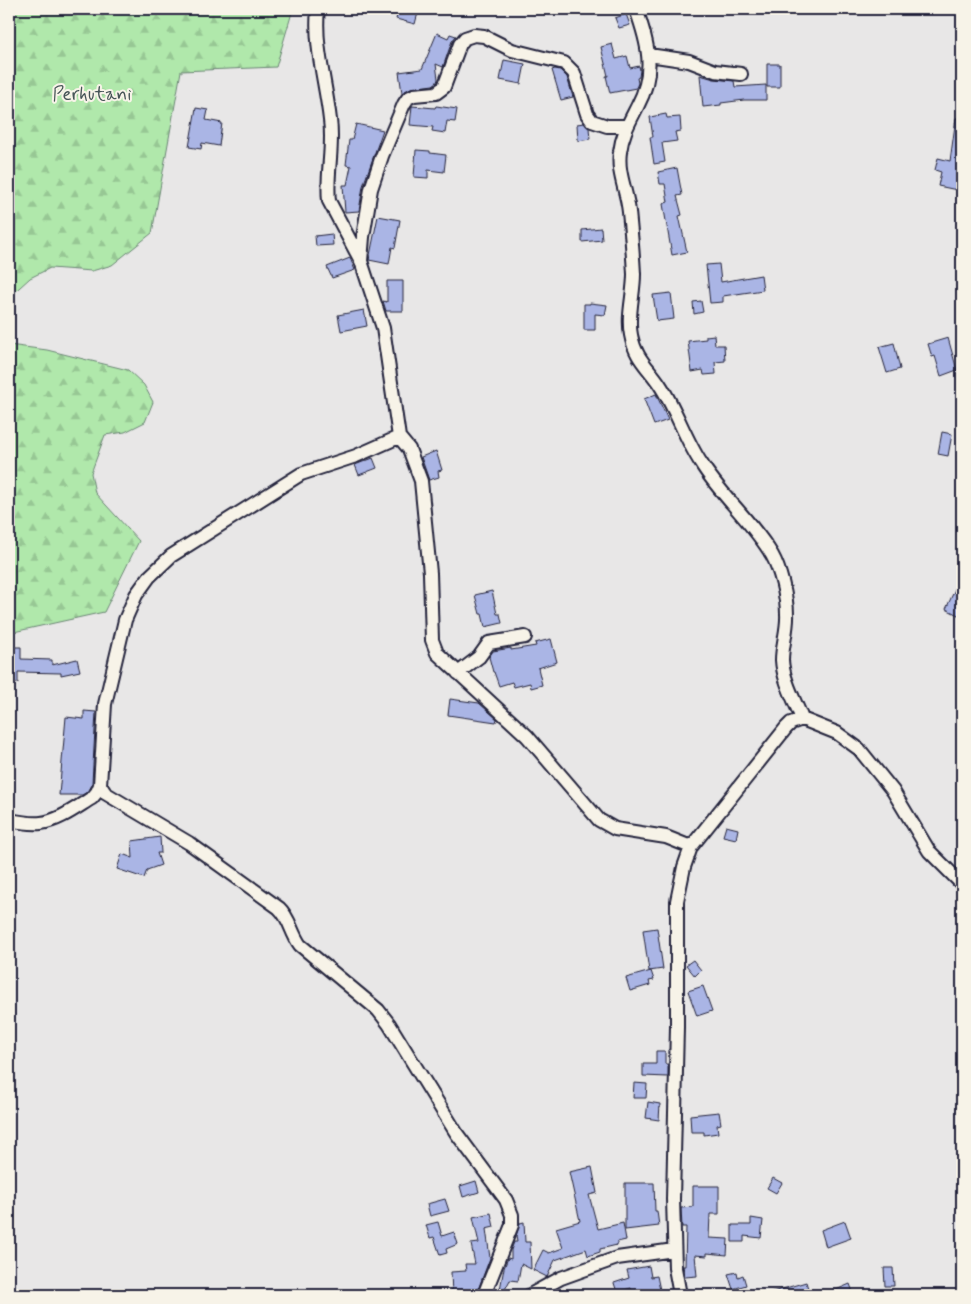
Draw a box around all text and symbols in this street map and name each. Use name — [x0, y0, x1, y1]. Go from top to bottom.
park label: Perhutani — [52, 82, 132, 107]

